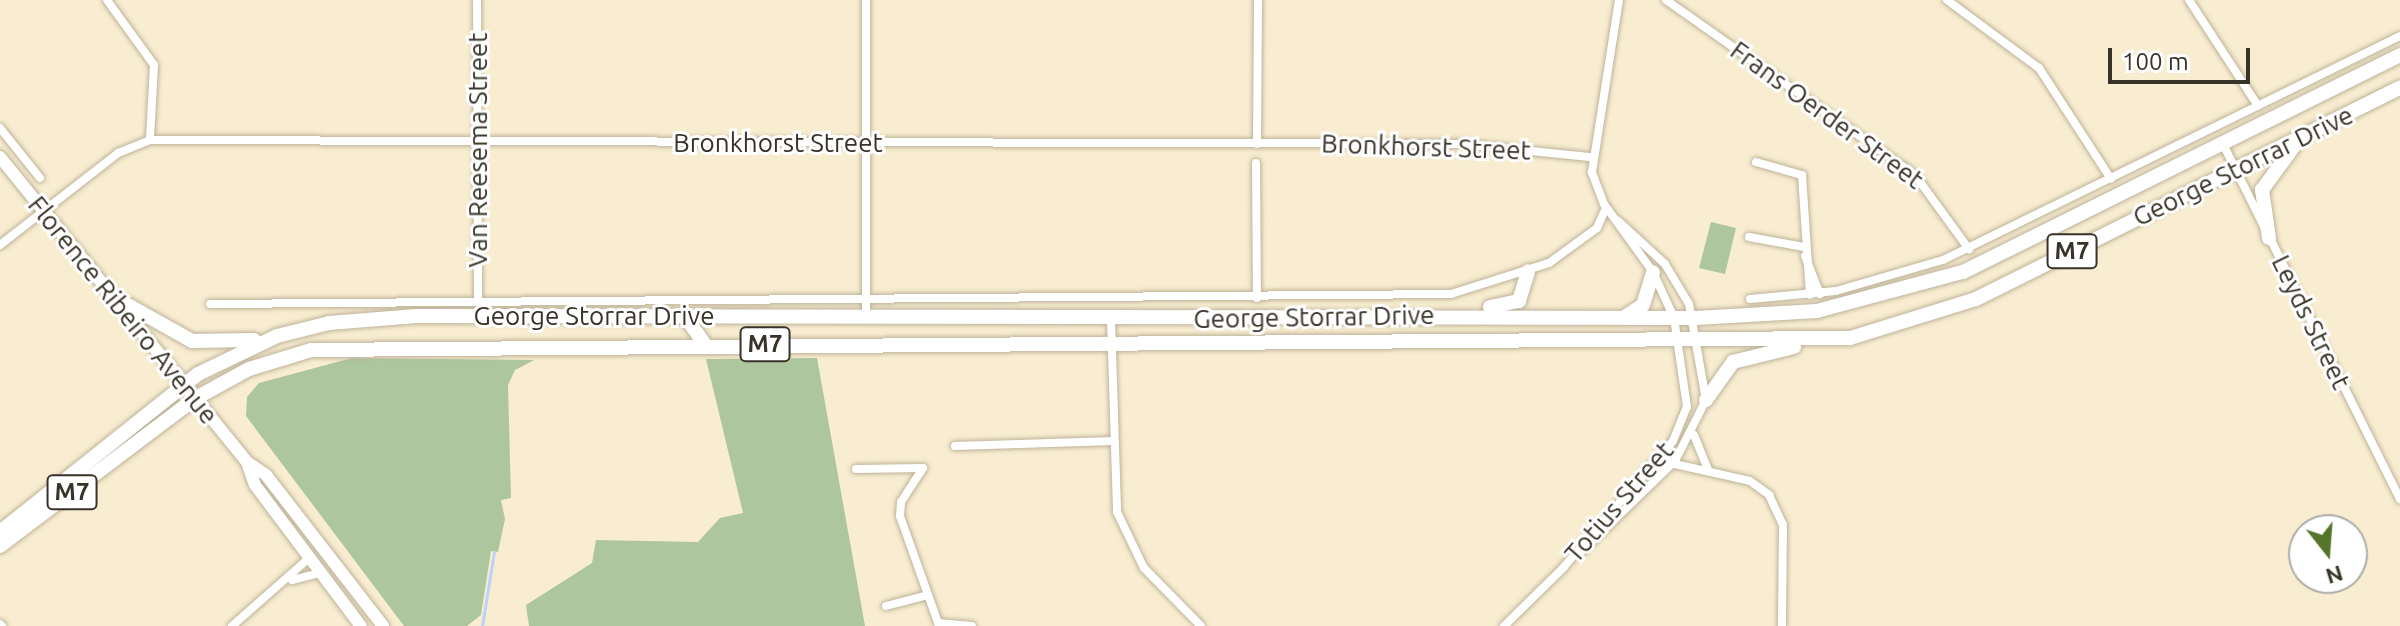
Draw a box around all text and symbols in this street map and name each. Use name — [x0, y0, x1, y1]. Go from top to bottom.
street label: Van Reesema Street — [462, 32, 494, 268]
scale bar — [2112, 32, 2254, 82]
street label: Frans Oerder Street — [1724, 35, 1930, 195]
text: 100 m — [2122, 48, 2189, 75]
street label: George Storrar Drive — [2128, 99, 2358, 233]
street label: Bronkhorst Street — [673, 127, 883, 159]
street label: Bronkhorst Street — [1321, 128, 1531, 166]
street label: Florence Ribeiro Avenue — [21, 190, 225, 430]
road number: M7 — [2046, 231, 2098, 271]
street label: Leyds Street — [2265, 250, 2357, 394]
street label: George Storrar Drive — [1193, 299, 1435, 335]
street label: George Storrar Drive — [473, 300, 715, 332]
road number: M7 — [739, 324, 791, 364]
street label: Totius Street — [1558, 435, 1680, 569]
road number: M7 — [46, 472, 98, 512]
north arrow — [2288, 514, 2368, 594]
text: N — [2323, 561, 2346, 590]

